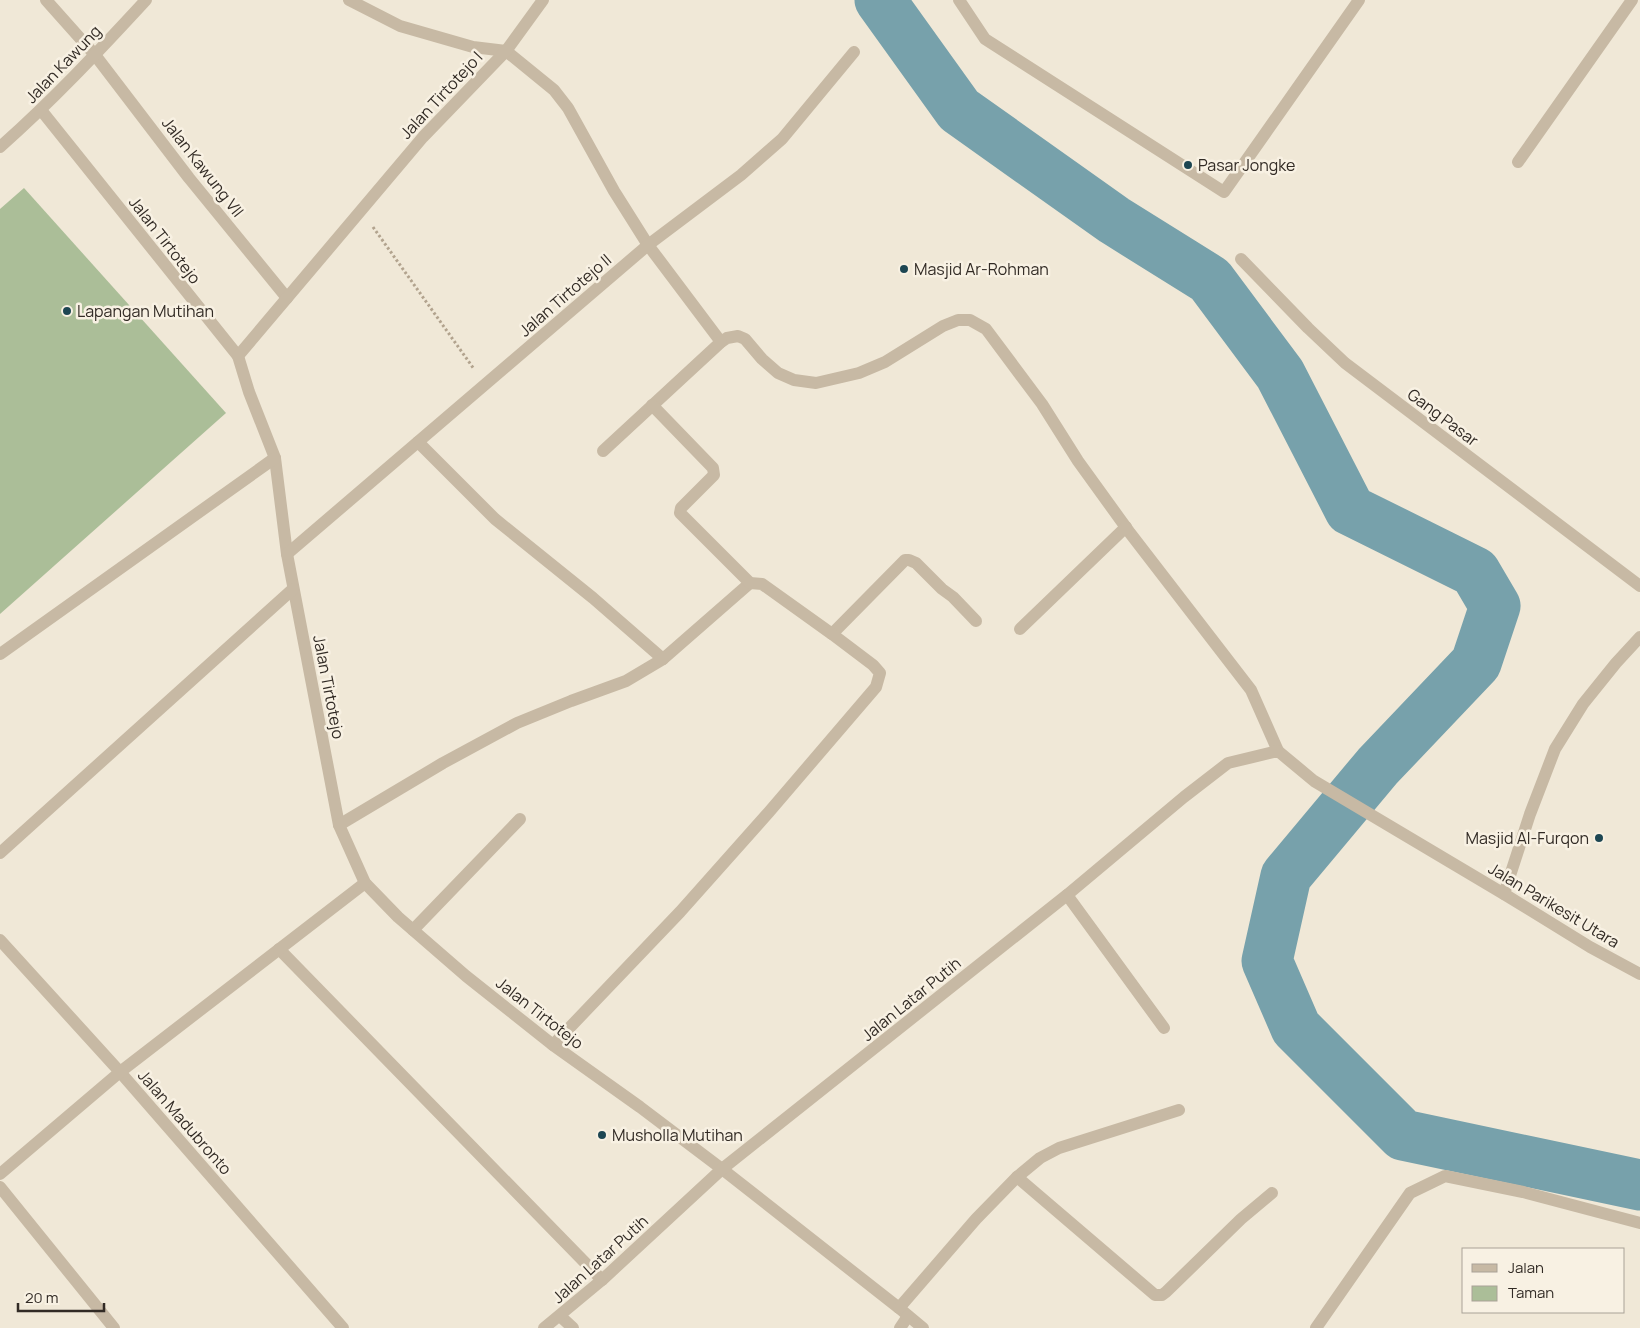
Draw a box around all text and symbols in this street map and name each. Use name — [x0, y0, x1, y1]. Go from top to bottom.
street label: Jalan Kawung — [20, 20, 106, 108]
street label: Jalan Tirtotejo I — [395, 47, 487, 143]
street label: Jalan Kawung VII — [157, 113, 249, 221]
place label: Pasar Jongke — [1198, 154, 1295, 176]
marker: Pasar Jongke — [1182, 159, 1194, 171]
street label: Jalan Tirtotejo — [124, 192, 206, 288]
street label: Jalan Tirtotejo II — [514, 249, 616, 341]
place label: Masjid Ar-Rohman — [914, 258, 1049, 280]
marker: Masjid Ar-Rohman — [898, 263, 910, 275]
place label: Lapangan Mutihan — [77, 300, 214, 322]
marker: Lapangan Mutihan — [61, 305, 73, 317]
street label: Gang Pasar — [1403, 383, 1483, 451]
street label: Jalan Tirtotejo — [308, 633, 350, 741]
place label: Masjid Al-Furqon — [1465, 827, 1589, 849]
marker: Masjid Al-Furqon — [1593, 832, 1605, 844]
street label: Jalan Parikesit Utara — [1484, 857, 1624, 953]
street label: Jalan Latar Putih — [857, 952, 965, 1046]
street label: Jalan Tirtotejo — [492, 972, 588, 1054]
street label: Jalan Madubronto — [133, 1065, 237, 1179]
place label: Musholla Mutihan — [612, 1124, 743, 1146]
marker: Musholla Mutihan — [596, 1129, 608, 1141]
street label: Jalan Latar Putih — [547, 1210, 653, 1308]
legend — [1462, 1248, 1625, 1313]
text: Jalan — [1508, 1257, 1544, 1278]
scale bar — [18, 1280, 104, 1312]
text: Taman — [1508, 1282, 1554, 1303]
text: 20 m — [25, 1287, 58, 1308]

